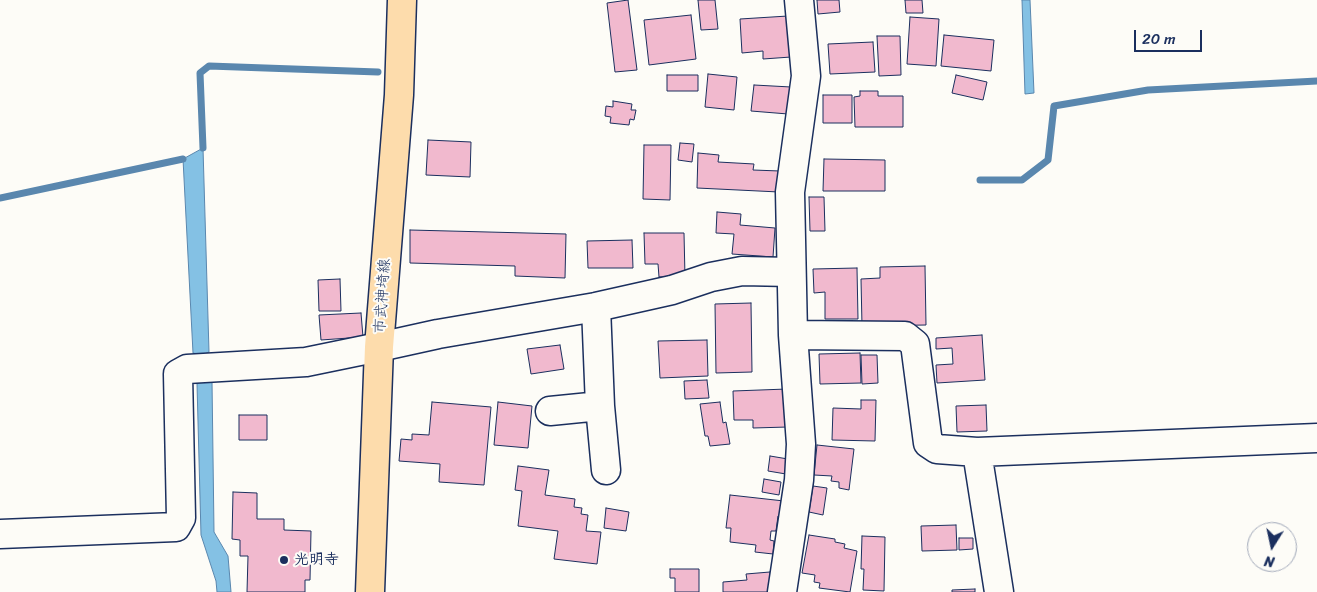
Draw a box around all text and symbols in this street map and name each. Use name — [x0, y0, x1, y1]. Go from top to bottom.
scale bar — [1137, 20, 1204, 52]
text: 20 m — [1142, 26, 1176, 52]
street label: 市武神埼線 — [371, 258, 395, 334]
north arrow — [1247, 522, 1297, 572]
text: N — [1263, 548, 1276, 574]
place label: 光明寺 — [294, 551, 339, 569]
marker: 光明寺 — [278, 554, 290, 566]

